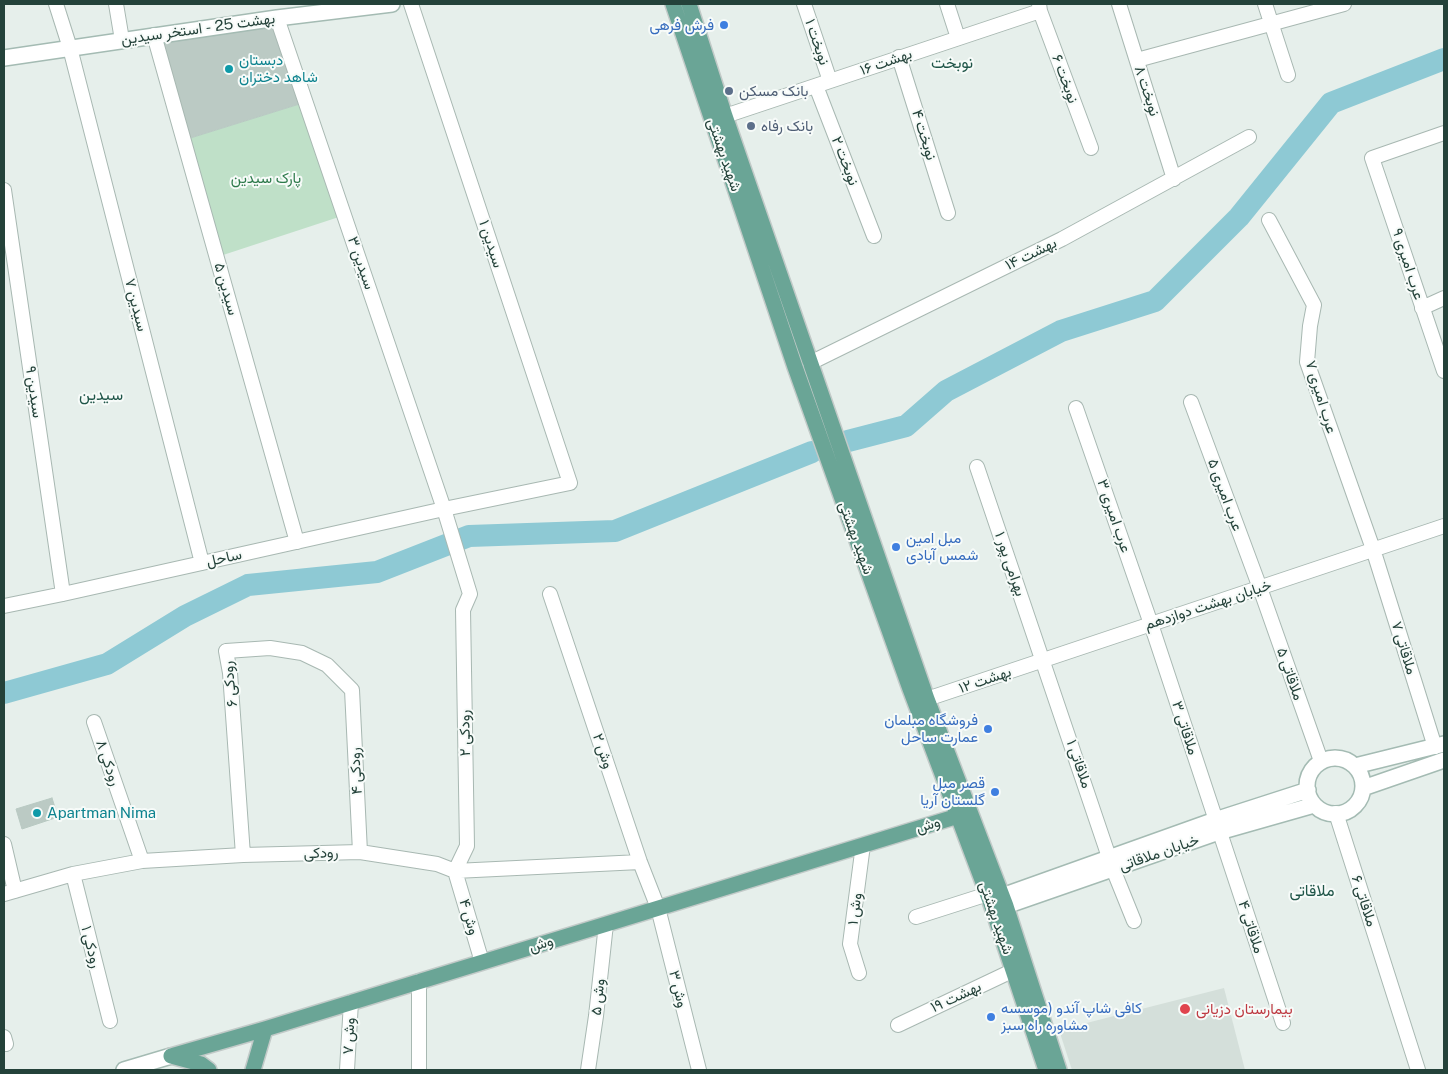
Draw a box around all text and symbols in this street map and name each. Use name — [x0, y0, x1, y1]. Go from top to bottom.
street label: بهشت 25 - استخر سیدین — [120, 9, 276, 49]
place label: فرش فرهی — [650, 16, 714, 34]
street label: ۱ نوبخت — [801, 17, 833, 67]
marker: فرش فرهی — [718, 19, 730, 31]
street label: ۱۶ بهشت — [858, 45, 914, 79]
place label: دبستان شاهد دختران — [239, 51, 318, 86]
street label: نوبخت ۶ — [1048, 52, 1082, 106]
district label: نوبخت — [931, 53, 973, 73]
marker: دبستان شاهد دختران — [223, 63, 235, 75]
street label: ۸ نوبخت — [1130, 63, 1164, 119]
place label: بانک مسکن — [739, 82, 809, 100]
marker: بانک مسکن — [723, 85, 735, 97]
street label: ۴ نوبخت — [908, 108, 940, 162]
street label: شهید بهشتی — [703, 116, 745, 194]
place label: بانک رفاه — [761, 117, 813, 135]
marker: بانک رفاه — [745, 120, 757, 132]
street label: ۲ نوبخت — [827, 134, 863, 188]
park label: پارک سیدین — [231, 169, 301, 187]
street label: سیدین ۱ — [475, 218, 507, 270]
street label: ۹ عرب امیری — [1388, 226, 1428, 302]
street label: سیدین ۳ — [344, 234, 378, 292]
street label: بهشت ۱۴ — [1002, 234, 1060, 274]
street label: سیدین ۵ — [210, 261, 242, 317]
street label: سیدین ۷ — [121, 277, 151, 333]
street label: ۷ عرب امیری — [1301, 358, 1341, 436]
street label: ۹ سیدین — [21, 365, 47, 419]
district label: سیدین — [79, 385, 123, 405]
street label: ۵ عرب امیری — [1204, 456, 1246, 534]
street label: ۳ عرب امیری — [1093, 477, 1135, 555]
street label: شهید بهشتی — [835, 499, 877, 577]
place label: مبل امین شمس آبادی — [906, 529, 978, 564]
street label: ۱ بهرامی پور — [991, 529, 1029, 599]
marker: مبل امین شمس آبادی — [890, 541, 902, 553]
street label: ساحل — [205, 545, 243, 571]
street label: خیابان بهشت دوازدهم — [1142, 576, 1274, 634]
street label: ۷ ملاقاتی — [1387, 619, 1421, 677]
street label: ملاقاتی ۵ — [1273, 645, 1307, 703]
street label: رودکی ۶ — [219, 660, 241, 708]
street label: ۱۲ بهشت — [956, 663, 1014, 697]
street label: ملاقاتی ۳ — [1168, 699, 1202, 757]
street label: رودکی ۲ — [456, 710, 474, 756]
place label: فروشگاه مبلمان عمارت ساحل — [884, 711, 978, 746]
marker: فروشگاه مبلمان عمارت ساحل — [982, 723, 994, 735]
street label: وش ۲ — [589, 731, 617, 771]
street label: ملاقاتی ۱ — [1062, 737, 1096, 791]
street label: رودکی ۸ — [92, 738, 124, 788]
street label: رودکی ۴ — [346, 747, 366, 795]
place label: قصر مبل گلستان آریا — [920, 774, 985, 809]
marker: قصر مبل گلستان آریا — [989, 786, 1001, 798]
place label: Apartman Nima — [47, 804, 156, 822]
marker: Apartman Nima — [31, 807, 43, 819]
street label: وش — [914, 813, 942, 837]
street label: خیابان ملاقاتی — [1116, 831, 1202, 875]
street label: رودکی — [303, 843, 339, 863]
street label: ۶ ملاقاتی — [1347, 873, 1381, 929]
street label: شهید بهشتی — [975, 879, 1017, 957]
district label: ملاقاتی — [1290, 881, 1334, 901]
street label: وش ۱ — [844, 892, 866, 926]
street label: وش ۴ — [455, 897, 483, 937]
street label: ملاقاتی ۴ — [1234, 898, 1268, 956]
street label: رودکی ۱ — [77, 924, 105, 970]
street label: وش — [527, 932, 555, 956]
street label: وش ۳ — [665, 968, 691, 1010]
street label: بهشت ۱۹ — [928, 977, 984, 1017]
street label: وش ۵ — [587, 978, 609, 1016]
place label: کافی شاپ آندو (موسسه مشاوره راه سبز — [1001, 999, 1142, 1034]
place label: بیمارستان دزیانی — [1196, 1000, 1293, 1018]
marker: بیمارستان دزیانی — [1178, 1002, 1192, 1016]
marker: کافی شاپ آندو (موسسه مشاوره راه سبز — [985, 1011, 997, 1023]
street label: وش ۷ — [339, 1017, 359, 1055]

